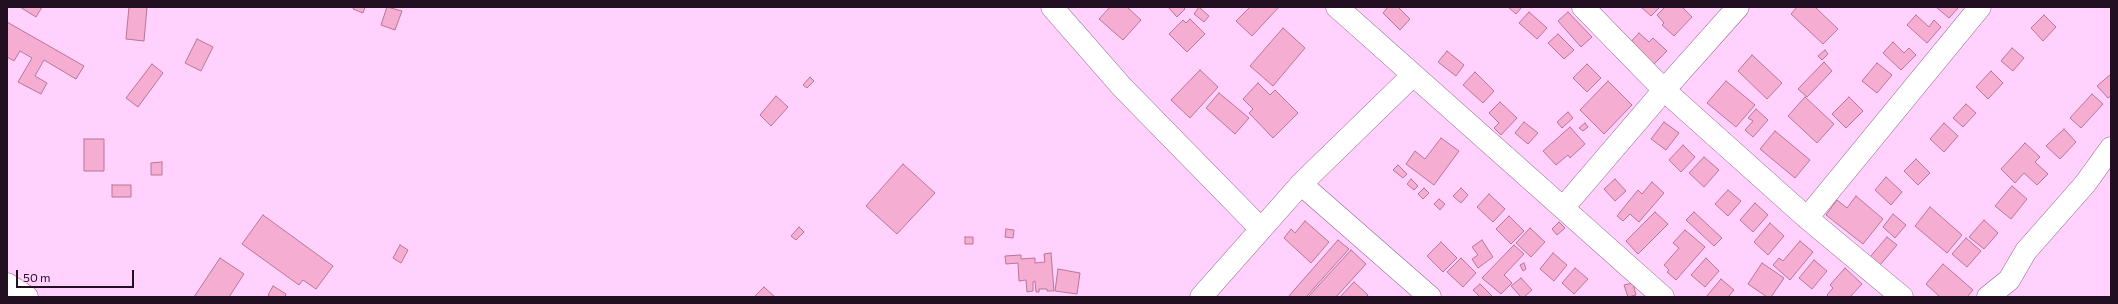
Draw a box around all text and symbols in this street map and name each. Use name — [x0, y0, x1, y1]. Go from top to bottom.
scale bar — [18, 262, 136, 288]
text: 50 m — [23, 270, 51, 284]

